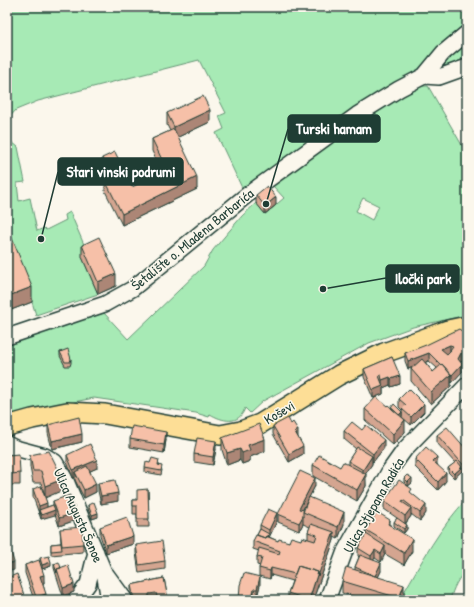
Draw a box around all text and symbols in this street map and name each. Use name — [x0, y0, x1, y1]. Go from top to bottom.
callout: Turski hamam — [288, 115, 380, 142]
text: Turski hamam — [295, 118, 372, 139]
callout: Stari vinski podrumi — [58, 158, 183, 185]
text: Stari vinski podrumi — [66, 161, 176, 183]
street label: Šetalište o. Mladena Barbarića — [127, 183, 258, 294]
callout: Iločki park — [386, 265, 459, 292]
text: Iločki park — [395, 268, 452, 290]
street label: Koševi — [260, 395, 298, 429]
street label: Ulica Stjepana Radića — [338, 454, 409, 556]
street label: Ulica Augusta Šenoe — [49, 465, 108, 566]

